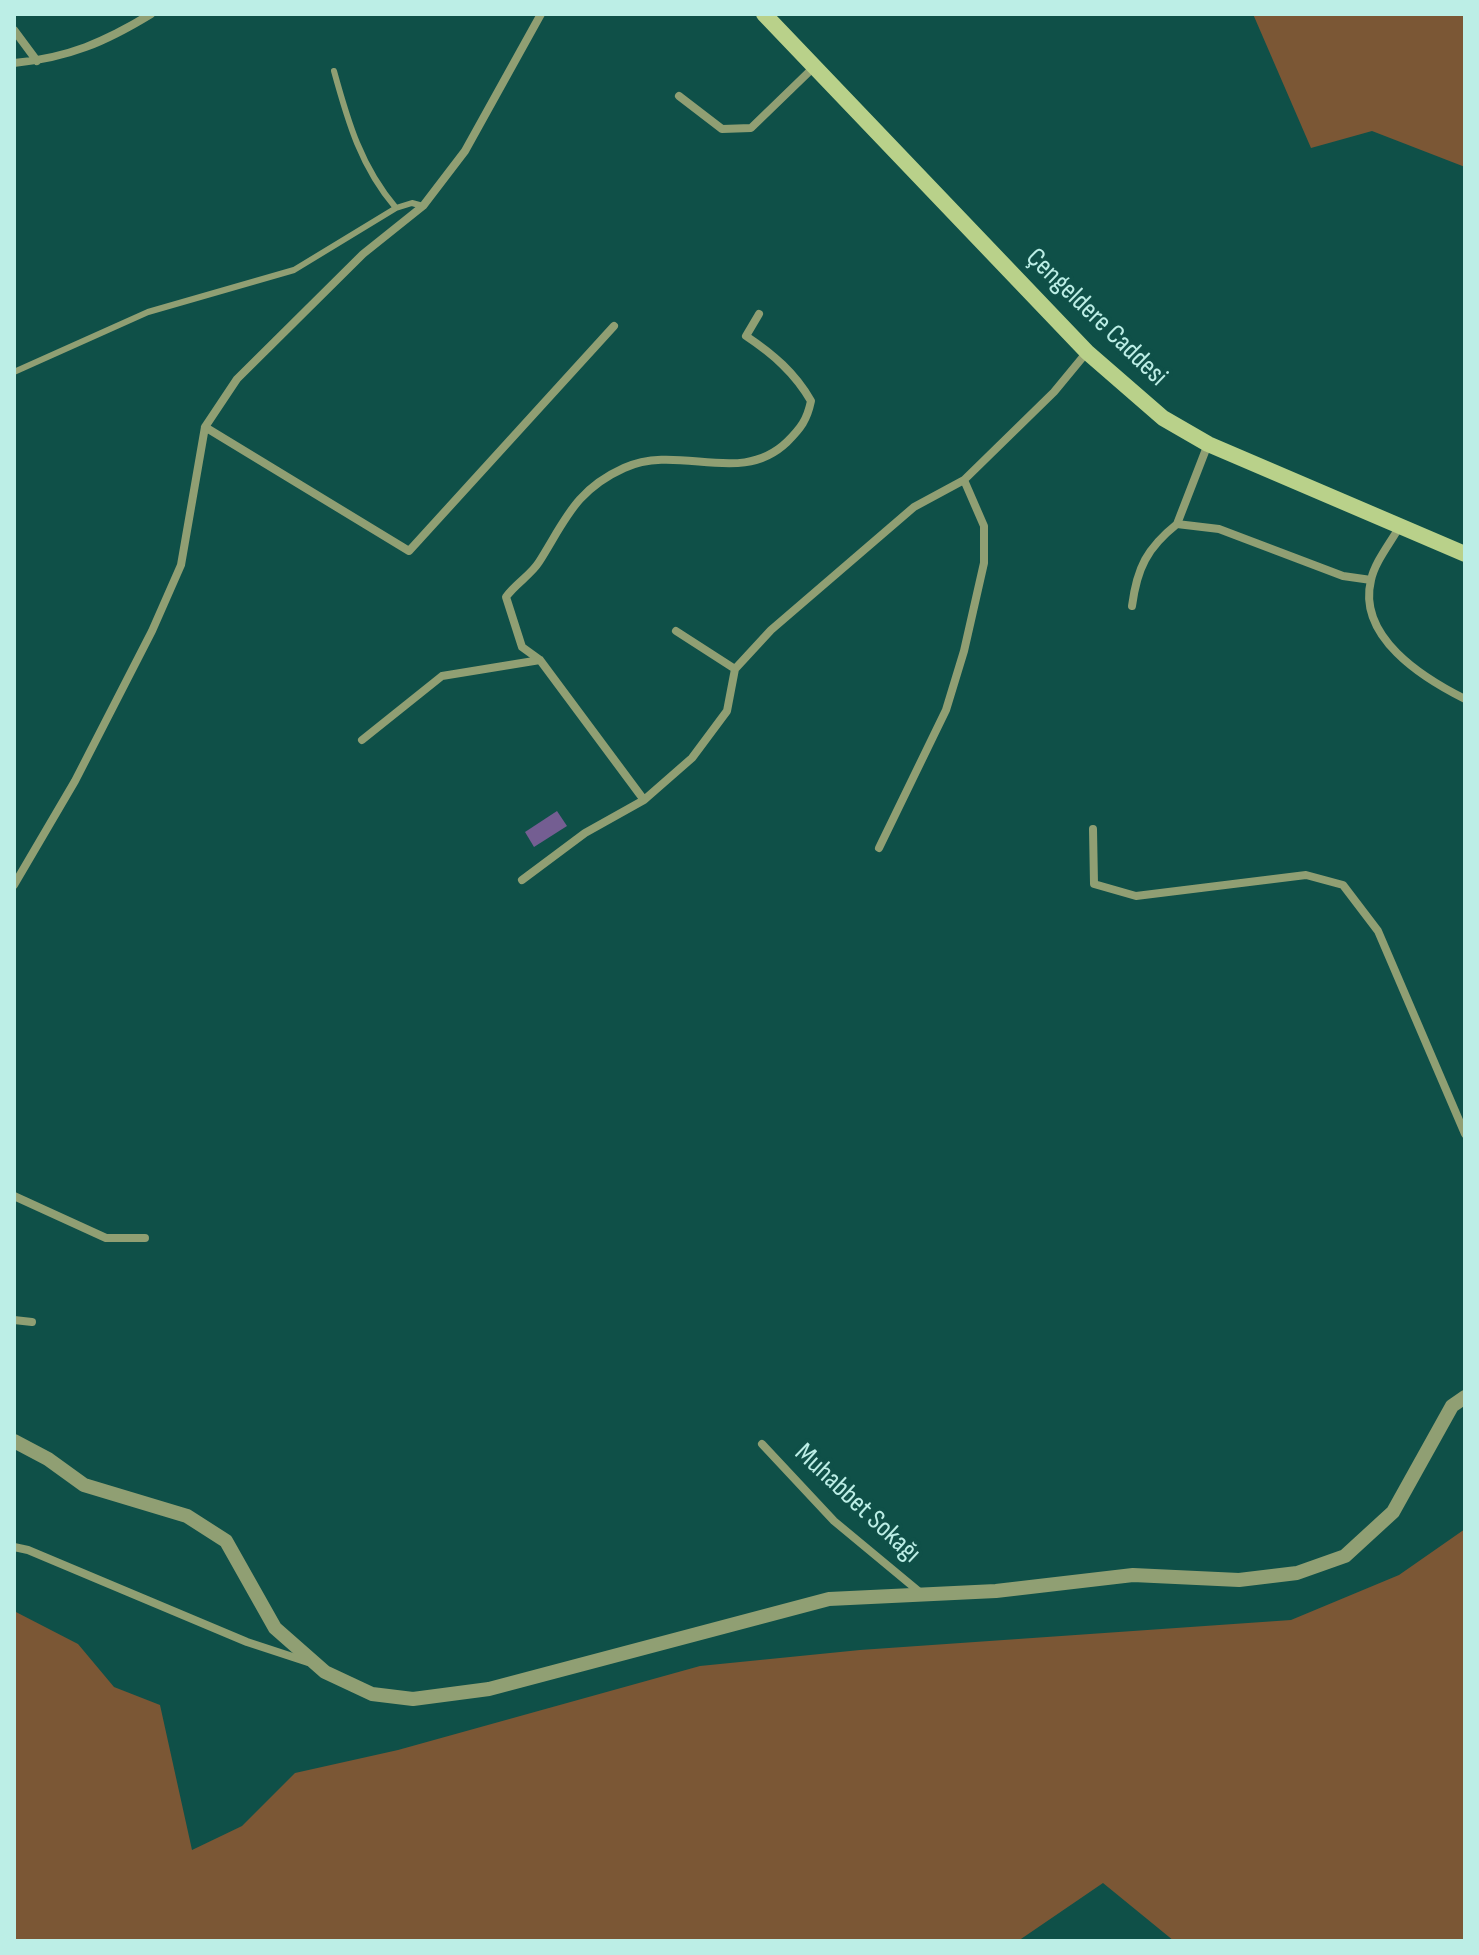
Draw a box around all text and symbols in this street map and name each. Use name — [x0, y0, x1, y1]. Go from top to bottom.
street label: Çengeldere Caddesi — [1018, 242, 1174, 394]
street label: Muhabbet Sokağı — [787, 1437, 927, 1571]

